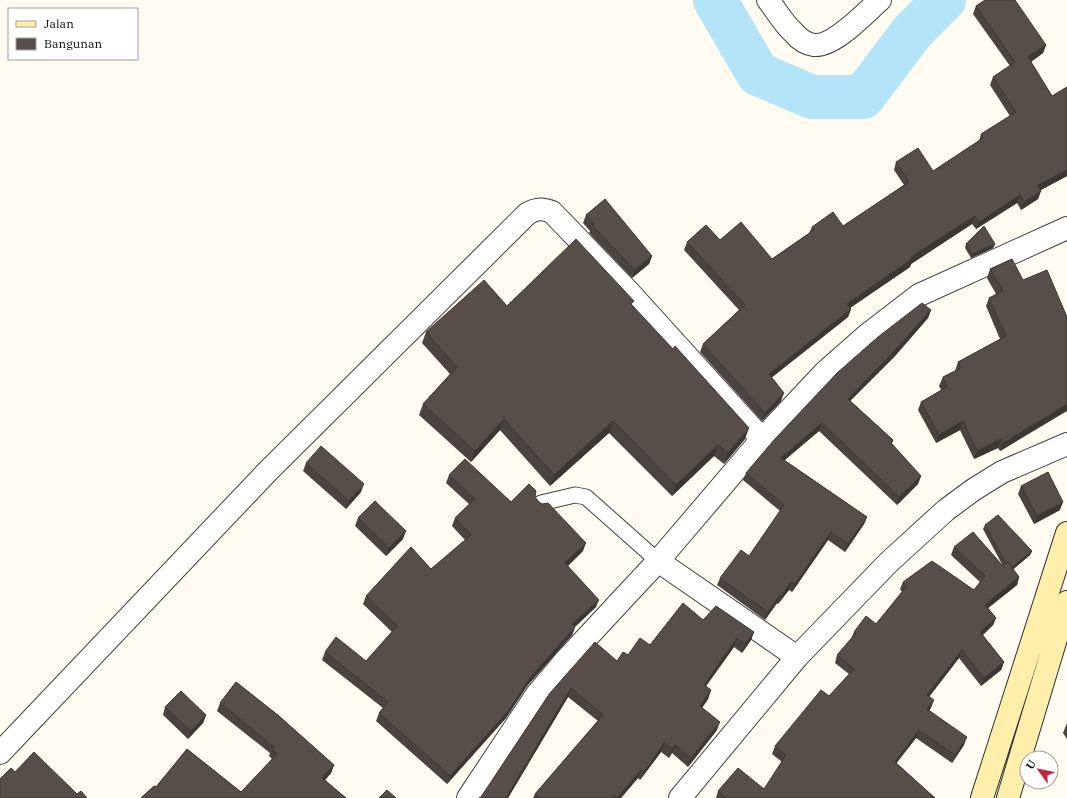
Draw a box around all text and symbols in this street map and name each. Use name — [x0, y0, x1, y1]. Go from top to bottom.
legend — [8, 8, 138, 60]
text: Jalan — [44, 16, 74, 31]
text: Bangunan — [44, 36, 102, 51]
north arrow — [1019, 750, 1059, 790]
text: U — [1022, 757, 1039, 772]

